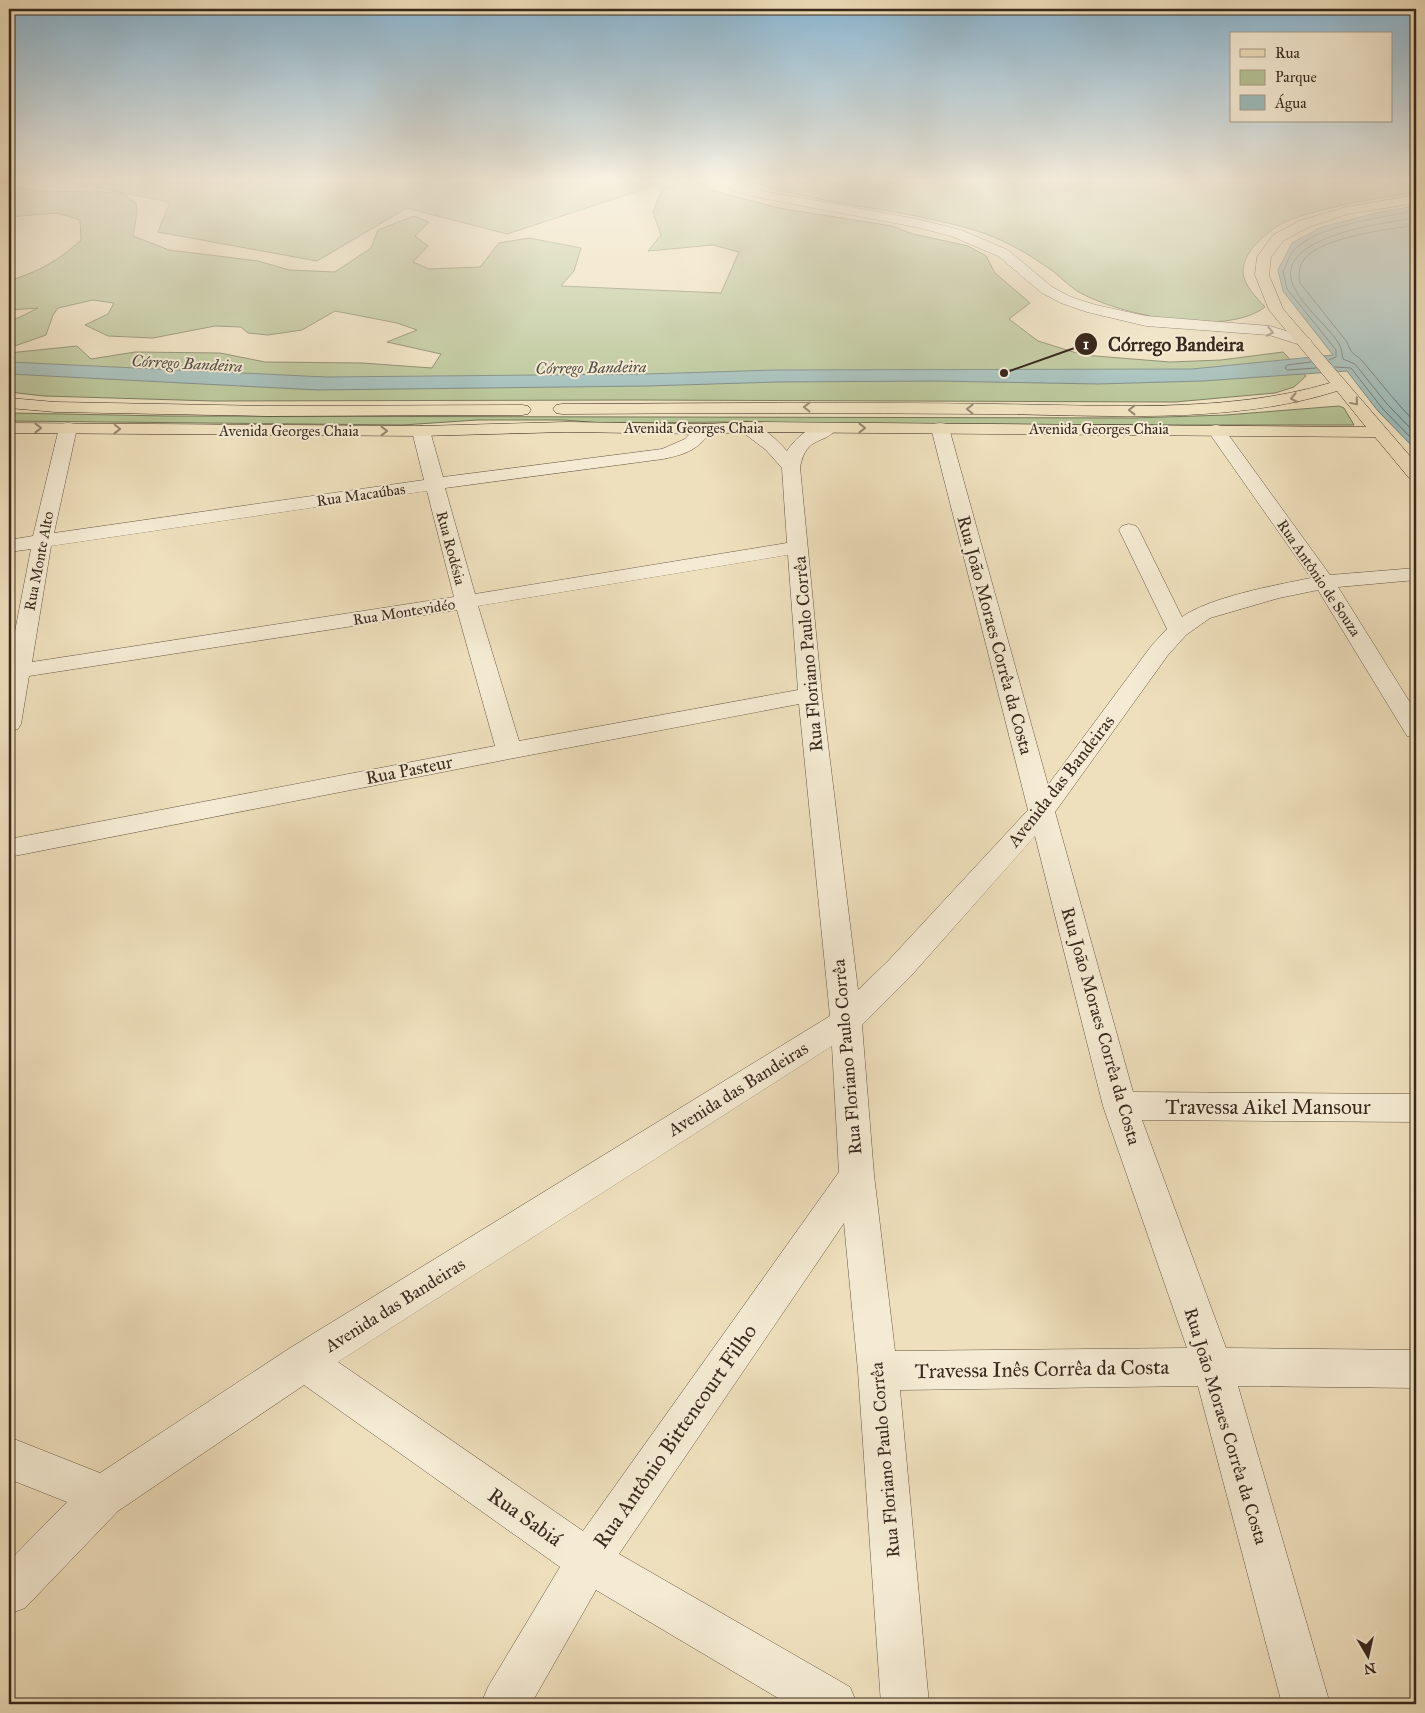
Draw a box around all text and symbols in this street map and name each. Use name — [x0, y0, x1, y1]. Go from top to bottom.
legend — [1230, 32, 1392, 122]
text: Rua — [1275, 44, 1300, 62]
text: Parque — [1275, 68, 1317, 87]
text: Água — [1274, 93, 1307, 112]
one-way arrow — [1266, 326, 1275, 337]
callout: Córrego Bandeira — [1073, 327, 1254, 361]
text: Córrego Bandeira — [1108, 333, 1245, 357]
text: 1 — [1083, 335, 1089, 353]
water label: Córrego Bandeira — [131, 351, 243, 376]
water label: Córrego Bandeira — [535, 357, 647, 378]
one-way arrow — [1289, 392, 1298, 403]
one-way arrow — [1350, 397, 1359, 406]
one-way arrow — [803, 402, 810, 412]
one-way arrow — [965, 404, 973, 414]
one-way arrow — [1128, 405, 1136, 415]
street label: Avenida Georges Chaia — [623, 419, 765, 437]
street label: Avenida Georges Chaia — [1028, 420, 1170, 438]
street label: Avenida Georges Chaia — [218, 422, 360, 440]
one-way arrow — [35, 423, 43, 433]
one-way arrow — [858, 423, 866, 433]
one-way arrow — [113, 424, 121, 434]
one-way arrow — [380, 426, 388, 436]
street label: Rua Macaúbas — [315, 480, 407, 510]
street label: Rua Monte Alto — [21, 509, 58, 612]
street label: Rua Rodésia — [432, 509, 470, 588]
street label: Rua João Moraes Corrêa da Costa — [952, 513, 1038, 758]
street label: Rua Antônio de Souza — [1273, 516, 1365, 640]
street label: Rua Floriano Paulo Corrêa — [788, 555, 828, 753]
street label: Rua Montevidéo — [352, 595, 457, 629]
street label: Avenida das Bandeiras — [1002, 711, 1119, 852]
street label: Rua Pasteur — [364, 751, 454, 789]
street label: Rua João Moraes Corrêa da Costa — [1055, 905, 1146, 1148]
street label: Rua Floriano Paulo Corrêa — [827, 958, 867, 1156]
street label: Avenida das Bandeiras — [663, 1037, 812, 1142]
street label: Travessa Aikel Mansour — [1165, 1094, 1371, 1120]
street label: Avenida das Bandeiras — [320, 1253, 469, 1358]
street label: Rua João Moraes Corrêa da Costa — [1178, 1305, 1273, 1548]
street label: Rua Antônio Bittencourt Filho — [588, 1319, 763, 1553]
street label: Travessa Inês Corrêa da Costa — [914, 1354, 1170, 1384]
street label: Rua Floriano Paulo Corrêa — [865, 1361, 905, 1559]
street label: Rua Sabiá — [483, 1482, 567, 1552]
north arrow — [1342, 1630, 1392, 1680]
text: N — [1363, 1659, 1377, 1678]

